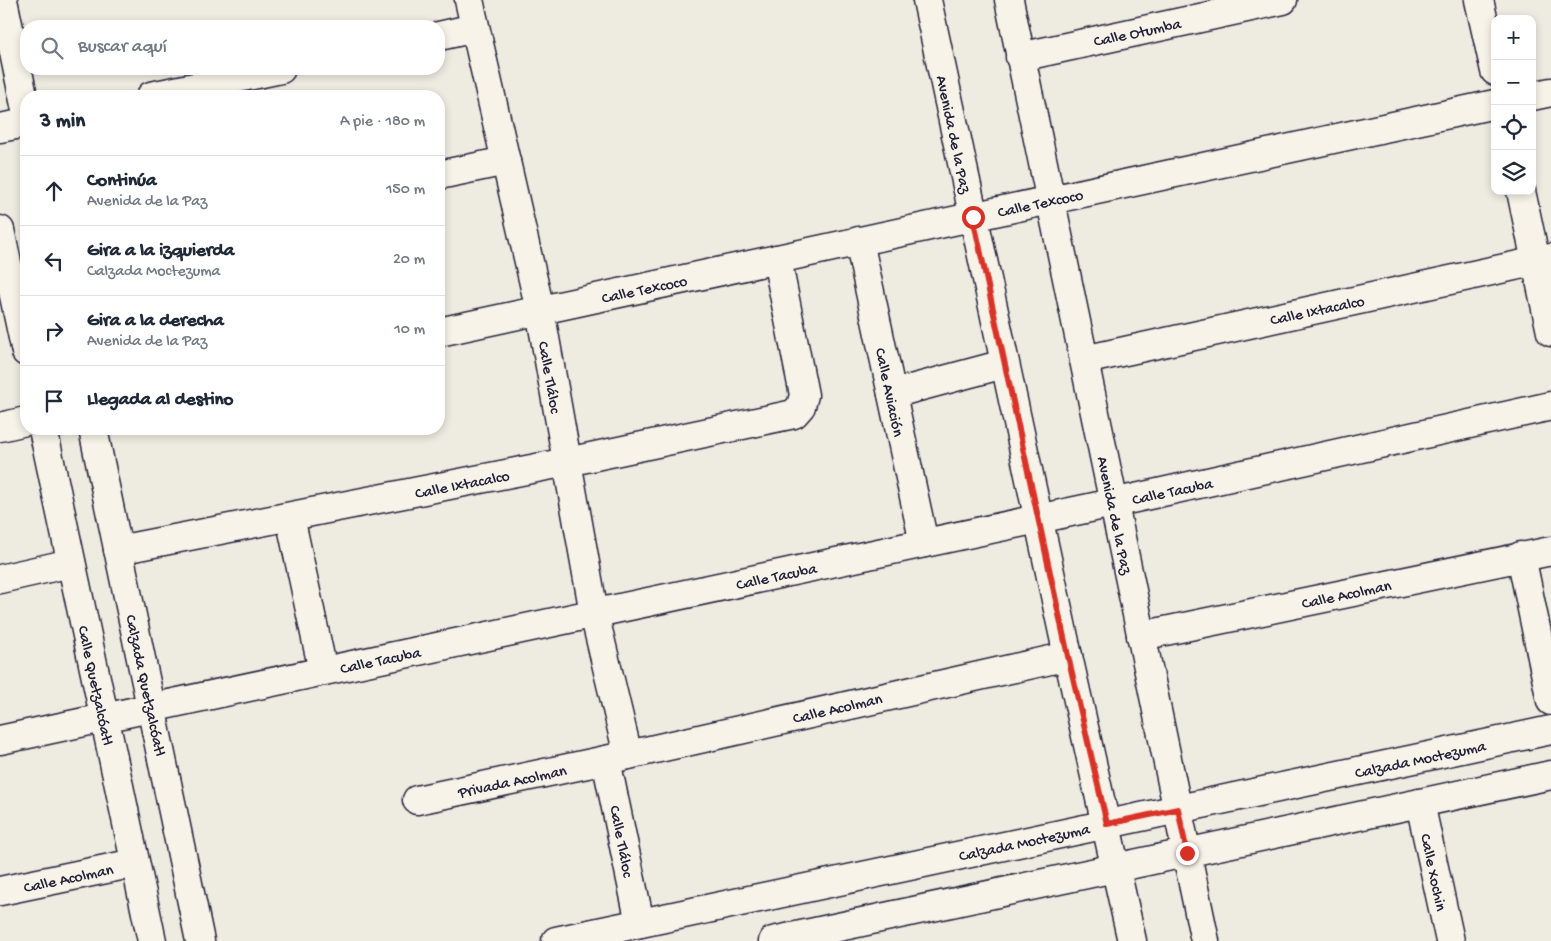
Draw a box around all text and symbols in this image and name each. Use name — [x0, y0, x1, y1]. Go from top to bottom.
map controls — [1491, 15, 1536, 195]
button: + — [1491, 15, 1536, 60]
street label: Calle Otumba — [1092, 16, 1184, 53]
search box — [20, 20, 445, 75]
icon: search — [38, 34, 66, 62]
text: Buscar aquí — [78, 36, 167, 59]
button: − — [1491, 60, 1536, 105]
street label: Avenida de la Paz — [930, 74, 974, 196]
button: locate — [1491, 105, 1536, 150]
text: 3 min — [40, 110, 85, 135]
text: A pie · 180 m — [340, 113, 425, 132]
button: layers — [1491, 150, 1536, 195]
text: Continúa — [87, 170, 157, 193]
icon: ahead — [40, 177, 68, 205]
text: 150 m — [386, 181, 425, 200]
street label: Calle Texcoco — [996, 187, 1085, 224]
text: Avenida de la Paz — [87, 193, 207, 212]
route start — [962, 206, 985, 229]
text: Gira a la izquierda — [87, 240, 234, 263]
icon: left — [40, 247, 68, 275]
text: 20 m — [393, 251, 425, 270]
text: Calzada Moctezuma — [87, 263, 221, 282]
street label: Calle Texcoco — [600, 273, 689, 310]
street label: Calle Ixtacalco — [1269, 293, 1367, 332]
text: Gira a la derecha — [87, 310, 224, 333]
icon: right — [40, 317, 68, 345]
text: 10 m — [394, 321, 425, 340]
text: Avenida de la Paz — [87, 333, 207, 352]
street label: Calle Tláloc — [532, 340, 563, 415]
street label: Calle Aviación — [869, 347, 906, 439]
icon: arrive — [40, 387, 68, 415]
text: Llegada al destino — [87, 389, 233, 412]
street label: Avenida de la Paz — [1091, 455, 1135, 577]
street label: Calle Ixtacalco — [414, 468, 512, 505]
street label: Calle Tacuba — [1131, 475, 1216, 511]
street label: Calle Tacuba — [735, 560, 820, 596]
street label: Calle Acolman — [1300, 578, 1394, 615]
street label: Calzada Quetzalcóatl — [119, 613, 168, 758]
street label: Calle Quetzalcóatl — [72, 624, 116, 747]
street label: Calle Tacuba — [339, 644, 424, 680]
street label: Calle Acolman — [791, 691, 885, 730]
street label: Calzada Moctezuma — [1353, 738, 1489, 785]
street label: Privada Acolman — [456, 763, 569, 804]
street label: Calle Tláloc — [603, 804, 636, 880]
street label: Calzada Moctezuma — [957, 821, 1093, 868]
street label: Calle Xochin — [1414, 832, 1449, 914]
route end — [1176, 842, 1199, 865]
street label: Calle Acolman — [22, 862, 116, 899]

